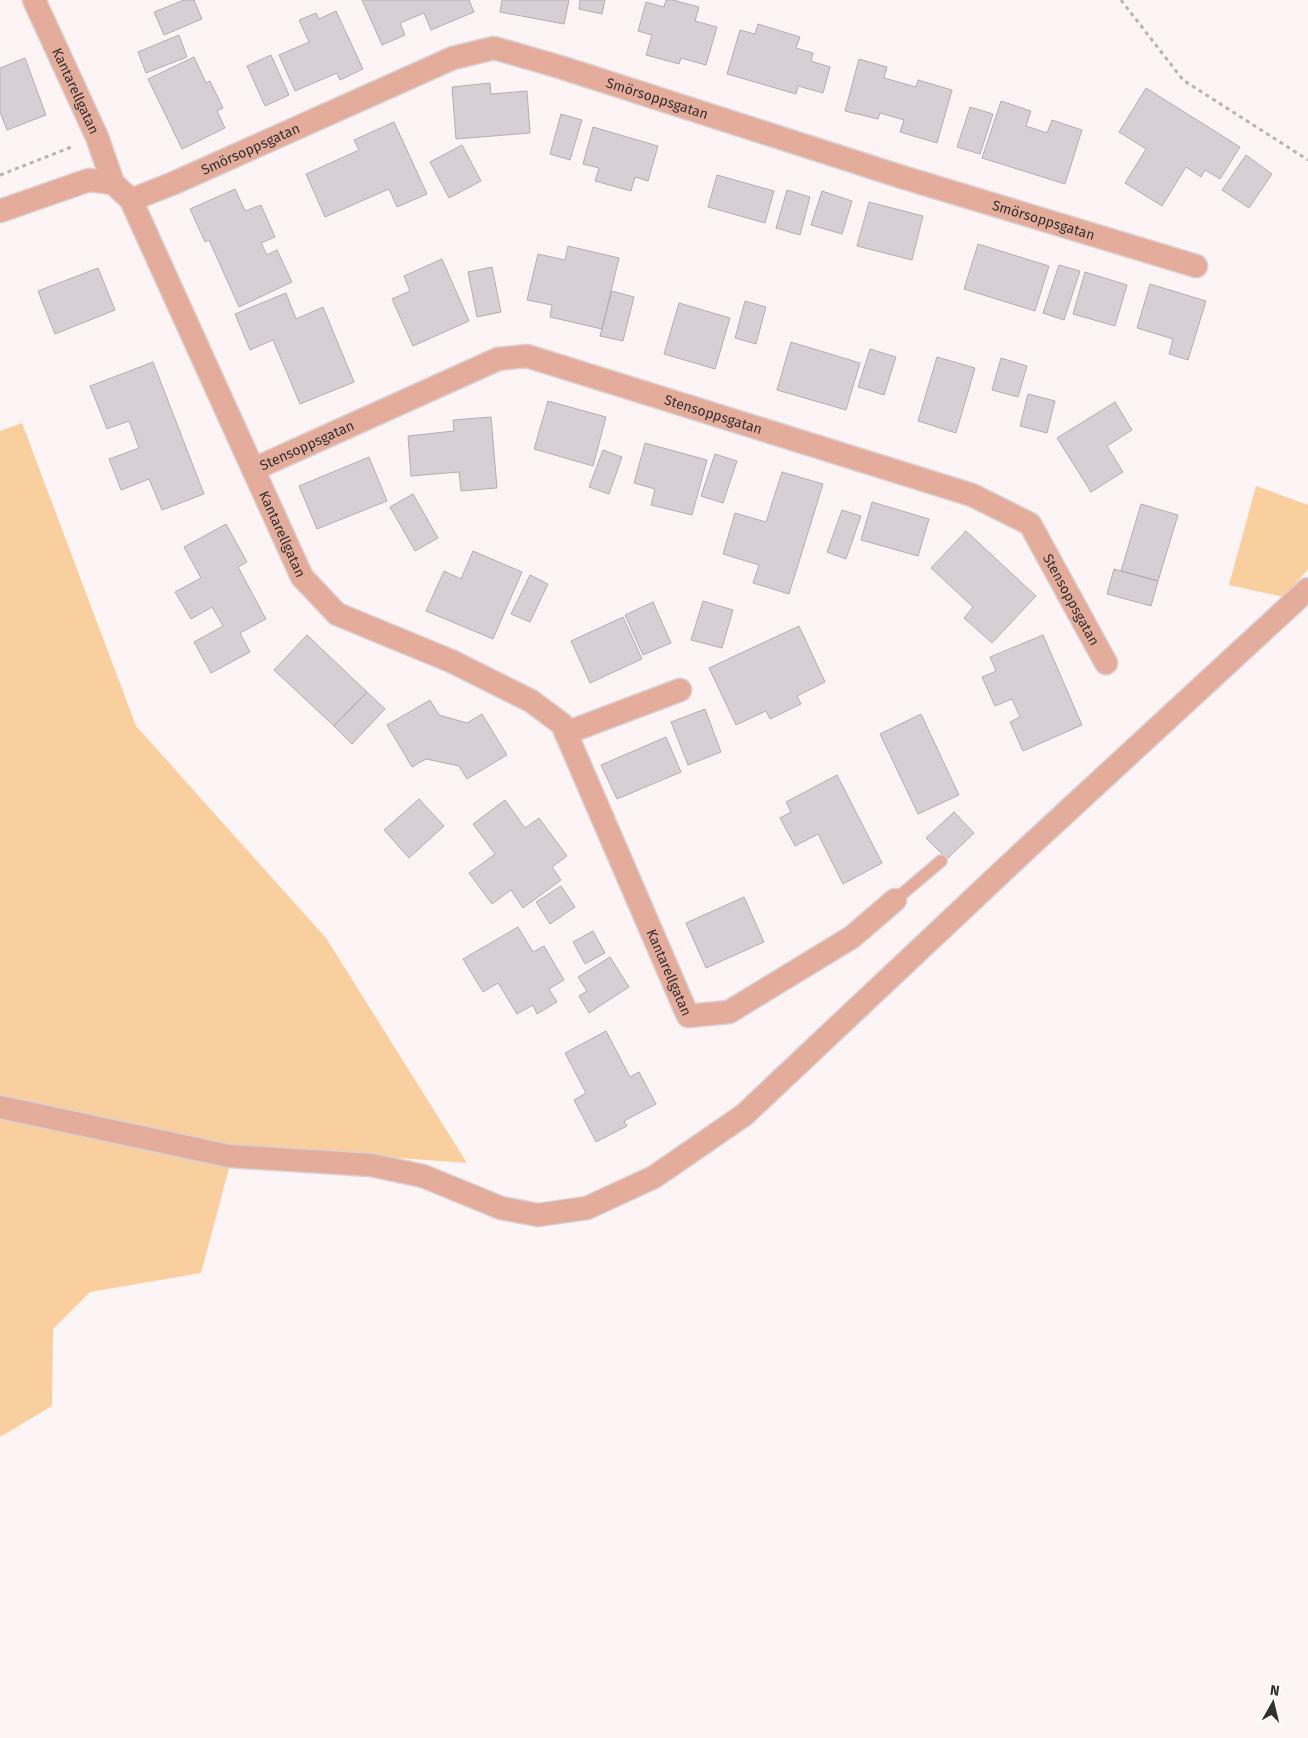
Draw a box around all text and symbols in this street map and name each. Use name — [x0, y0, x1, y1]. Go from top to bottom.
street label: Kantarellgatan — [48, 45, 102, 137]
street label: Smörsoppsgatan — [604, 74, 710, 123]
street label: Smörsoppsgatan — [199, 120, 303, 179]
street label: Smörsoppsgatan — [990, 197, 1097, 244]
street label: Stensoppsgatan — [662, 391, 764, 438]
street label: Stensoppsgatan — [257, 417, 357, 474]
street label: Kantarellgatan — [255, 488, 309, 580]
street label: Stensoppsgatan — [1039, 551, 1103, 649]
street label: Kantarellgatan — [643, 927, 695, 1019]
north arrow — [1248, 1678, 1298, 1728]
text: N — [1269, 1682, 1281, 1700]

